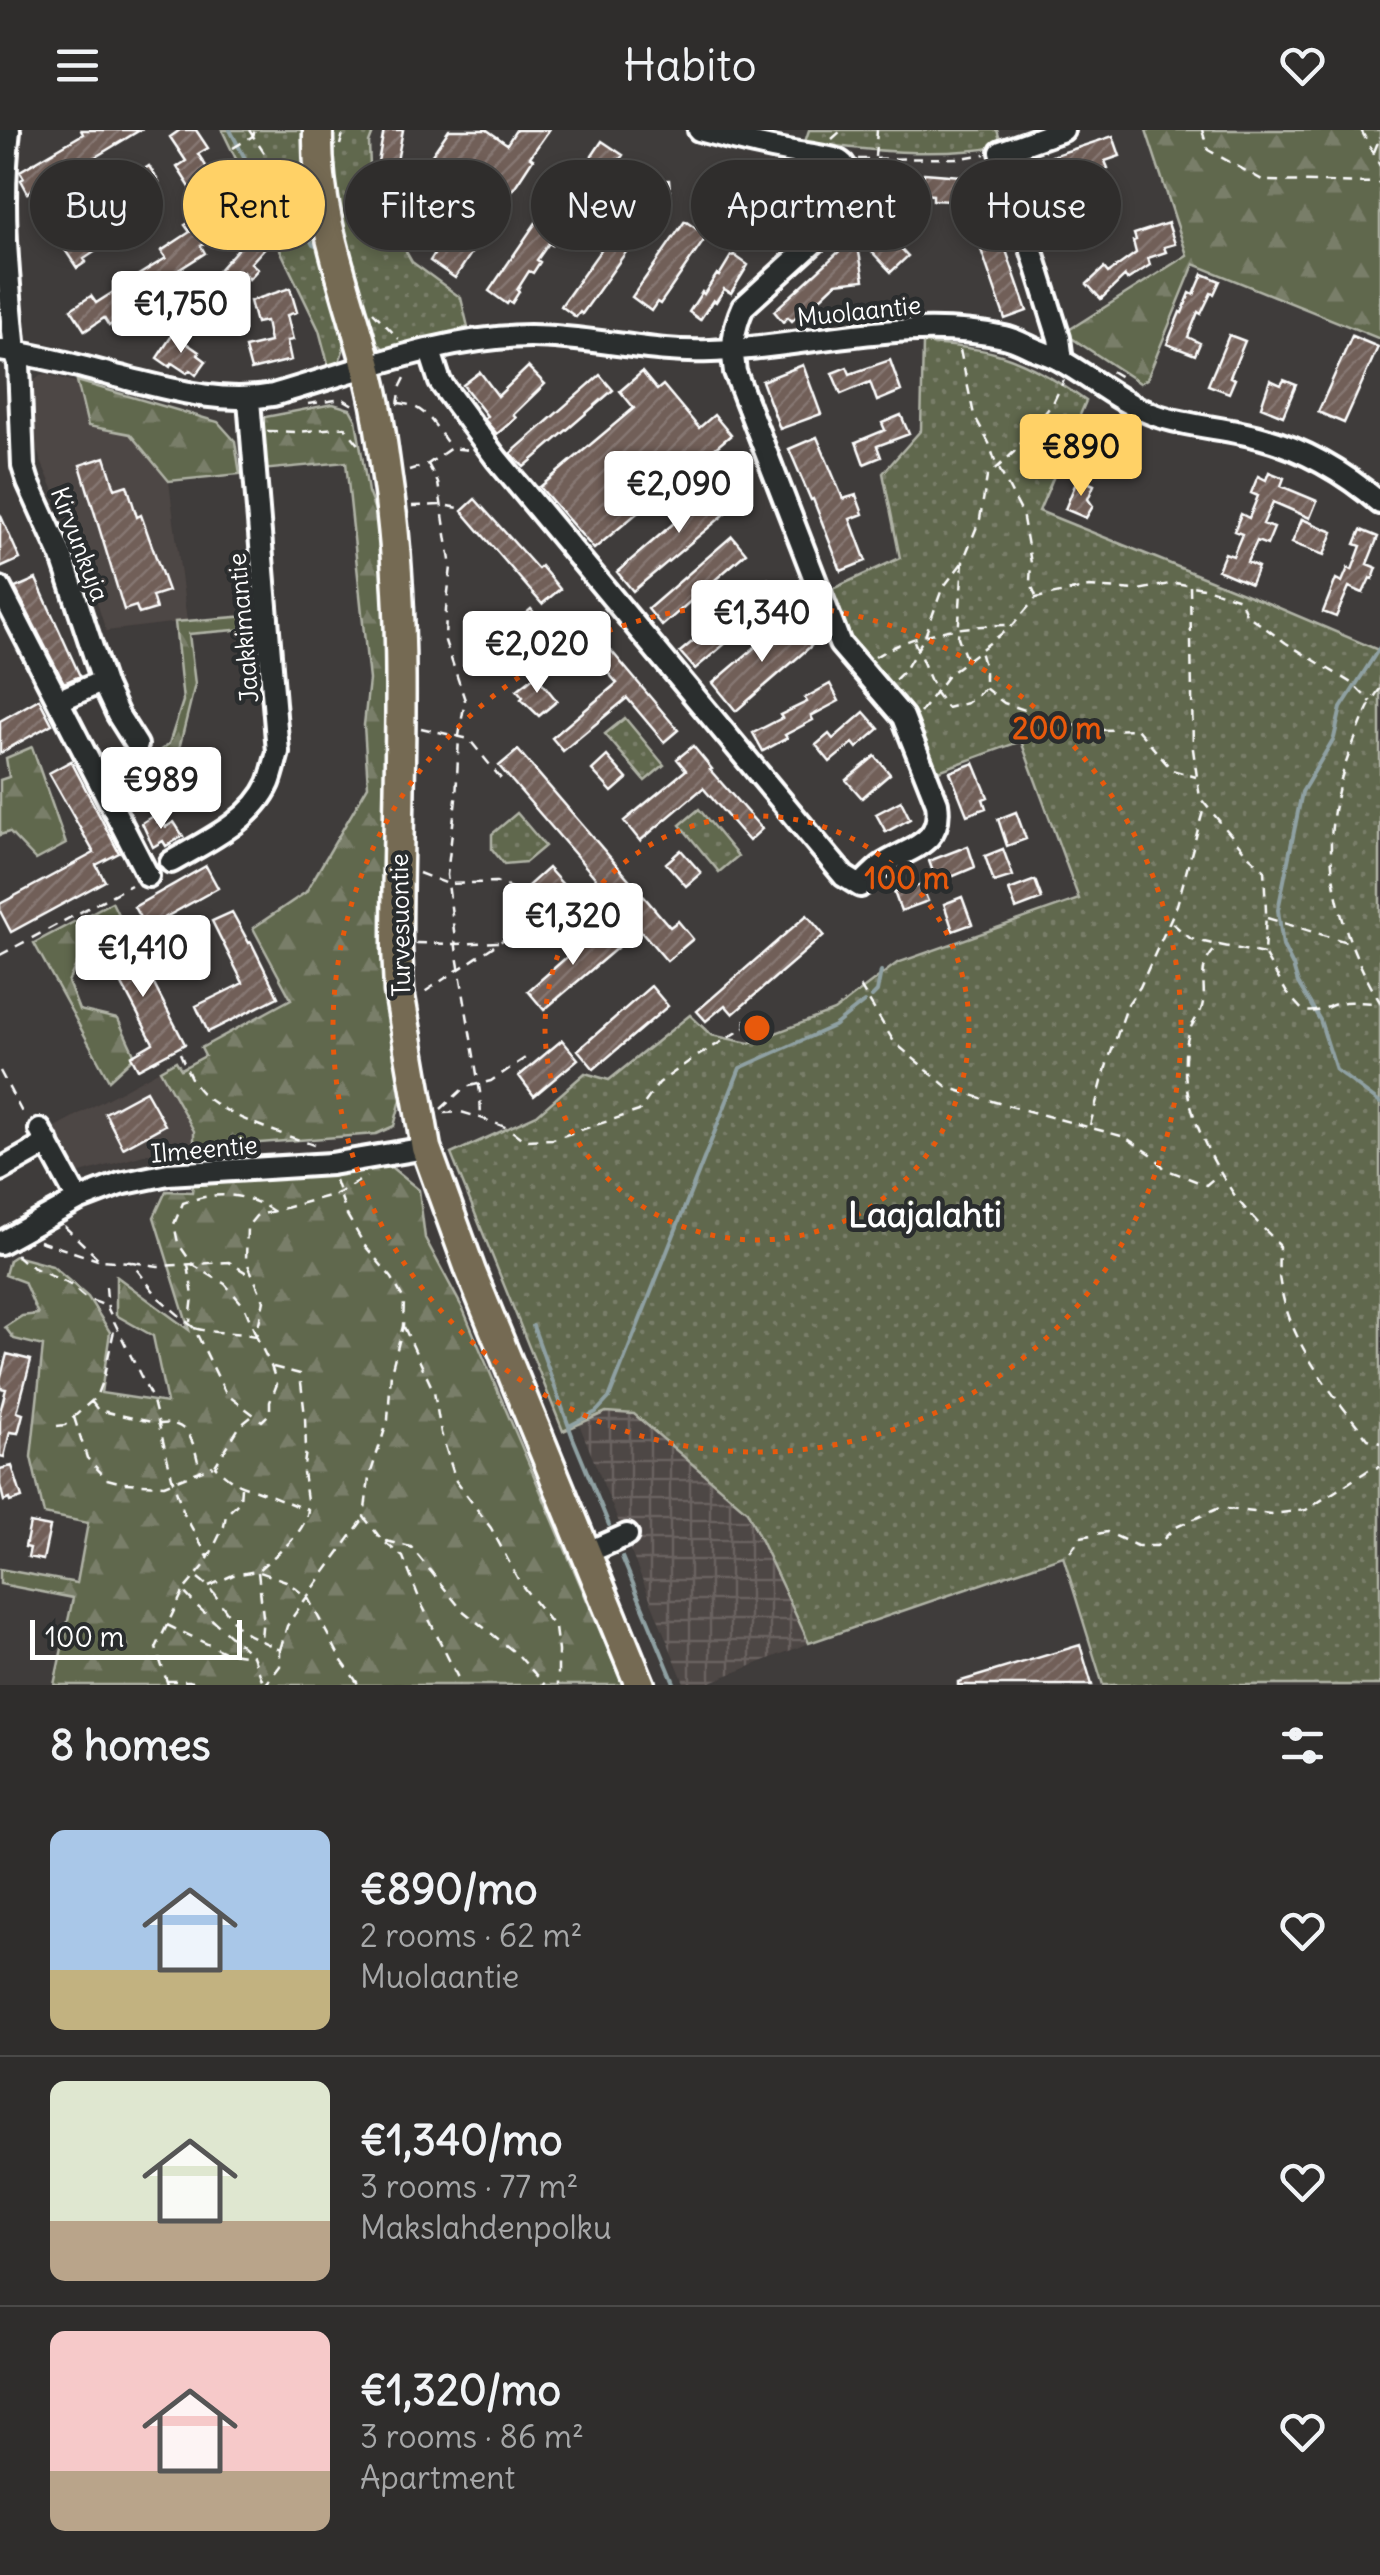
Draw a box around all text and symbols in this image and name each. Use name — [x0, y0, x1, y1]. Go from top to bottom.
text: Habito — [623, 37, 757, 93]
icon: menu — [50, 38, 105, 93]
icon: heart — [1275, 38, 1330, 93]
chip: Buy — [30, 160, 163, 250]
chip: Rent — [183, 160, 325, 250]
chip: Filters — [345, 160, 511, 250]
chip: New — [531, 160, 671, 250]
chip: Apartment — [691, 160, 931, 250]
chip: House — [951, 160, 1121, 250]
pin: €1,750 — [100, 271, 262, 356]
text: €1,750 — [134, 283, 228, 324]
street label: Muolaantie — [795, 289, 923, 333]
pin: €890 — [1022, 414, 1140, 499]
text: €890 — [1042, 426, 1120, 467]
pin: €2,090 — [598, 451, 760, 536]
text: €2,090 — [626, 463, 732, 504]
street label: Kirvunkuja — [44, 482, 116, 606]
street label: Jaakkimantie — [221, 552, 265, 704]
pin: €1,340 — [681, 580, 843, 665]
text: €1,340 — [713, 592, 811, 633]
pin: €2,020 — [456, 611, 618, 696]
text: €2,020 — [485, 623, 589, 664]
text: 200 m — [1012, 709, 1102, 747]
pin: €989 — [102, 747, 220, 832]
text: €989 — [123, 759, 199, 800]
street label: Turvesuontie — [383, 853, 417, 997]
text: 100 m — [865, 859, 949, 897]
pin: €1,320 — [492, 883, 654, 968]
text: €1,320 — [525, 895, 621, 936]
pin: €1,410 — [62, 915, 224, 1000]
text: €1,410 — [98, 927, 188, 968]
centre of rings — [739, 1010, 775, 1046]
street label: Ilmeentie — [149, 1128, 259, 1170]
district label: Laajalahti — [848, 1192, 1002, 1236]
scale bar — [30, 1615, 242, 1660]
text: 100 m — [45, 1619, 124, 1655]
icon: filters — [1275, 1718, 1330, 1773]
text: 8 homes — [50, 1719, 211, 1771]
text: €890/mo — [360, 1863, 538, 1915]
icon: home — [130, 1870, 250, 1990]
icon: heart — [1275, 1903, 1330, 1958]
text: 2 rooms · 62 m² — [360, 1915, 583, 1956]
text: Muolaantie — [360, 1956, 519, 1997]
text: €1,340/mo — [360, 2114, 562, 2166]
icon: home — [130, 2121, 250, 2241]
icon: heart — [1275, 2154, 1330, 2209]
text: 3 rooms · 77 m² — [360, 2166, 579, 2207]
text: Makslahdenpolku — [360, 2207, 612, 2248]
text: €1,320/mo — [360, 2364, 561, 2416]
icon: home — [130, 2371, 250, 2491]
icon: heart — [1275, 2404, 1330, 2459]
text: 3 rooms · 86 m² — [360, 2416, 584, 2457]
text: Apartment — [360, 2457, 515, 2498]

